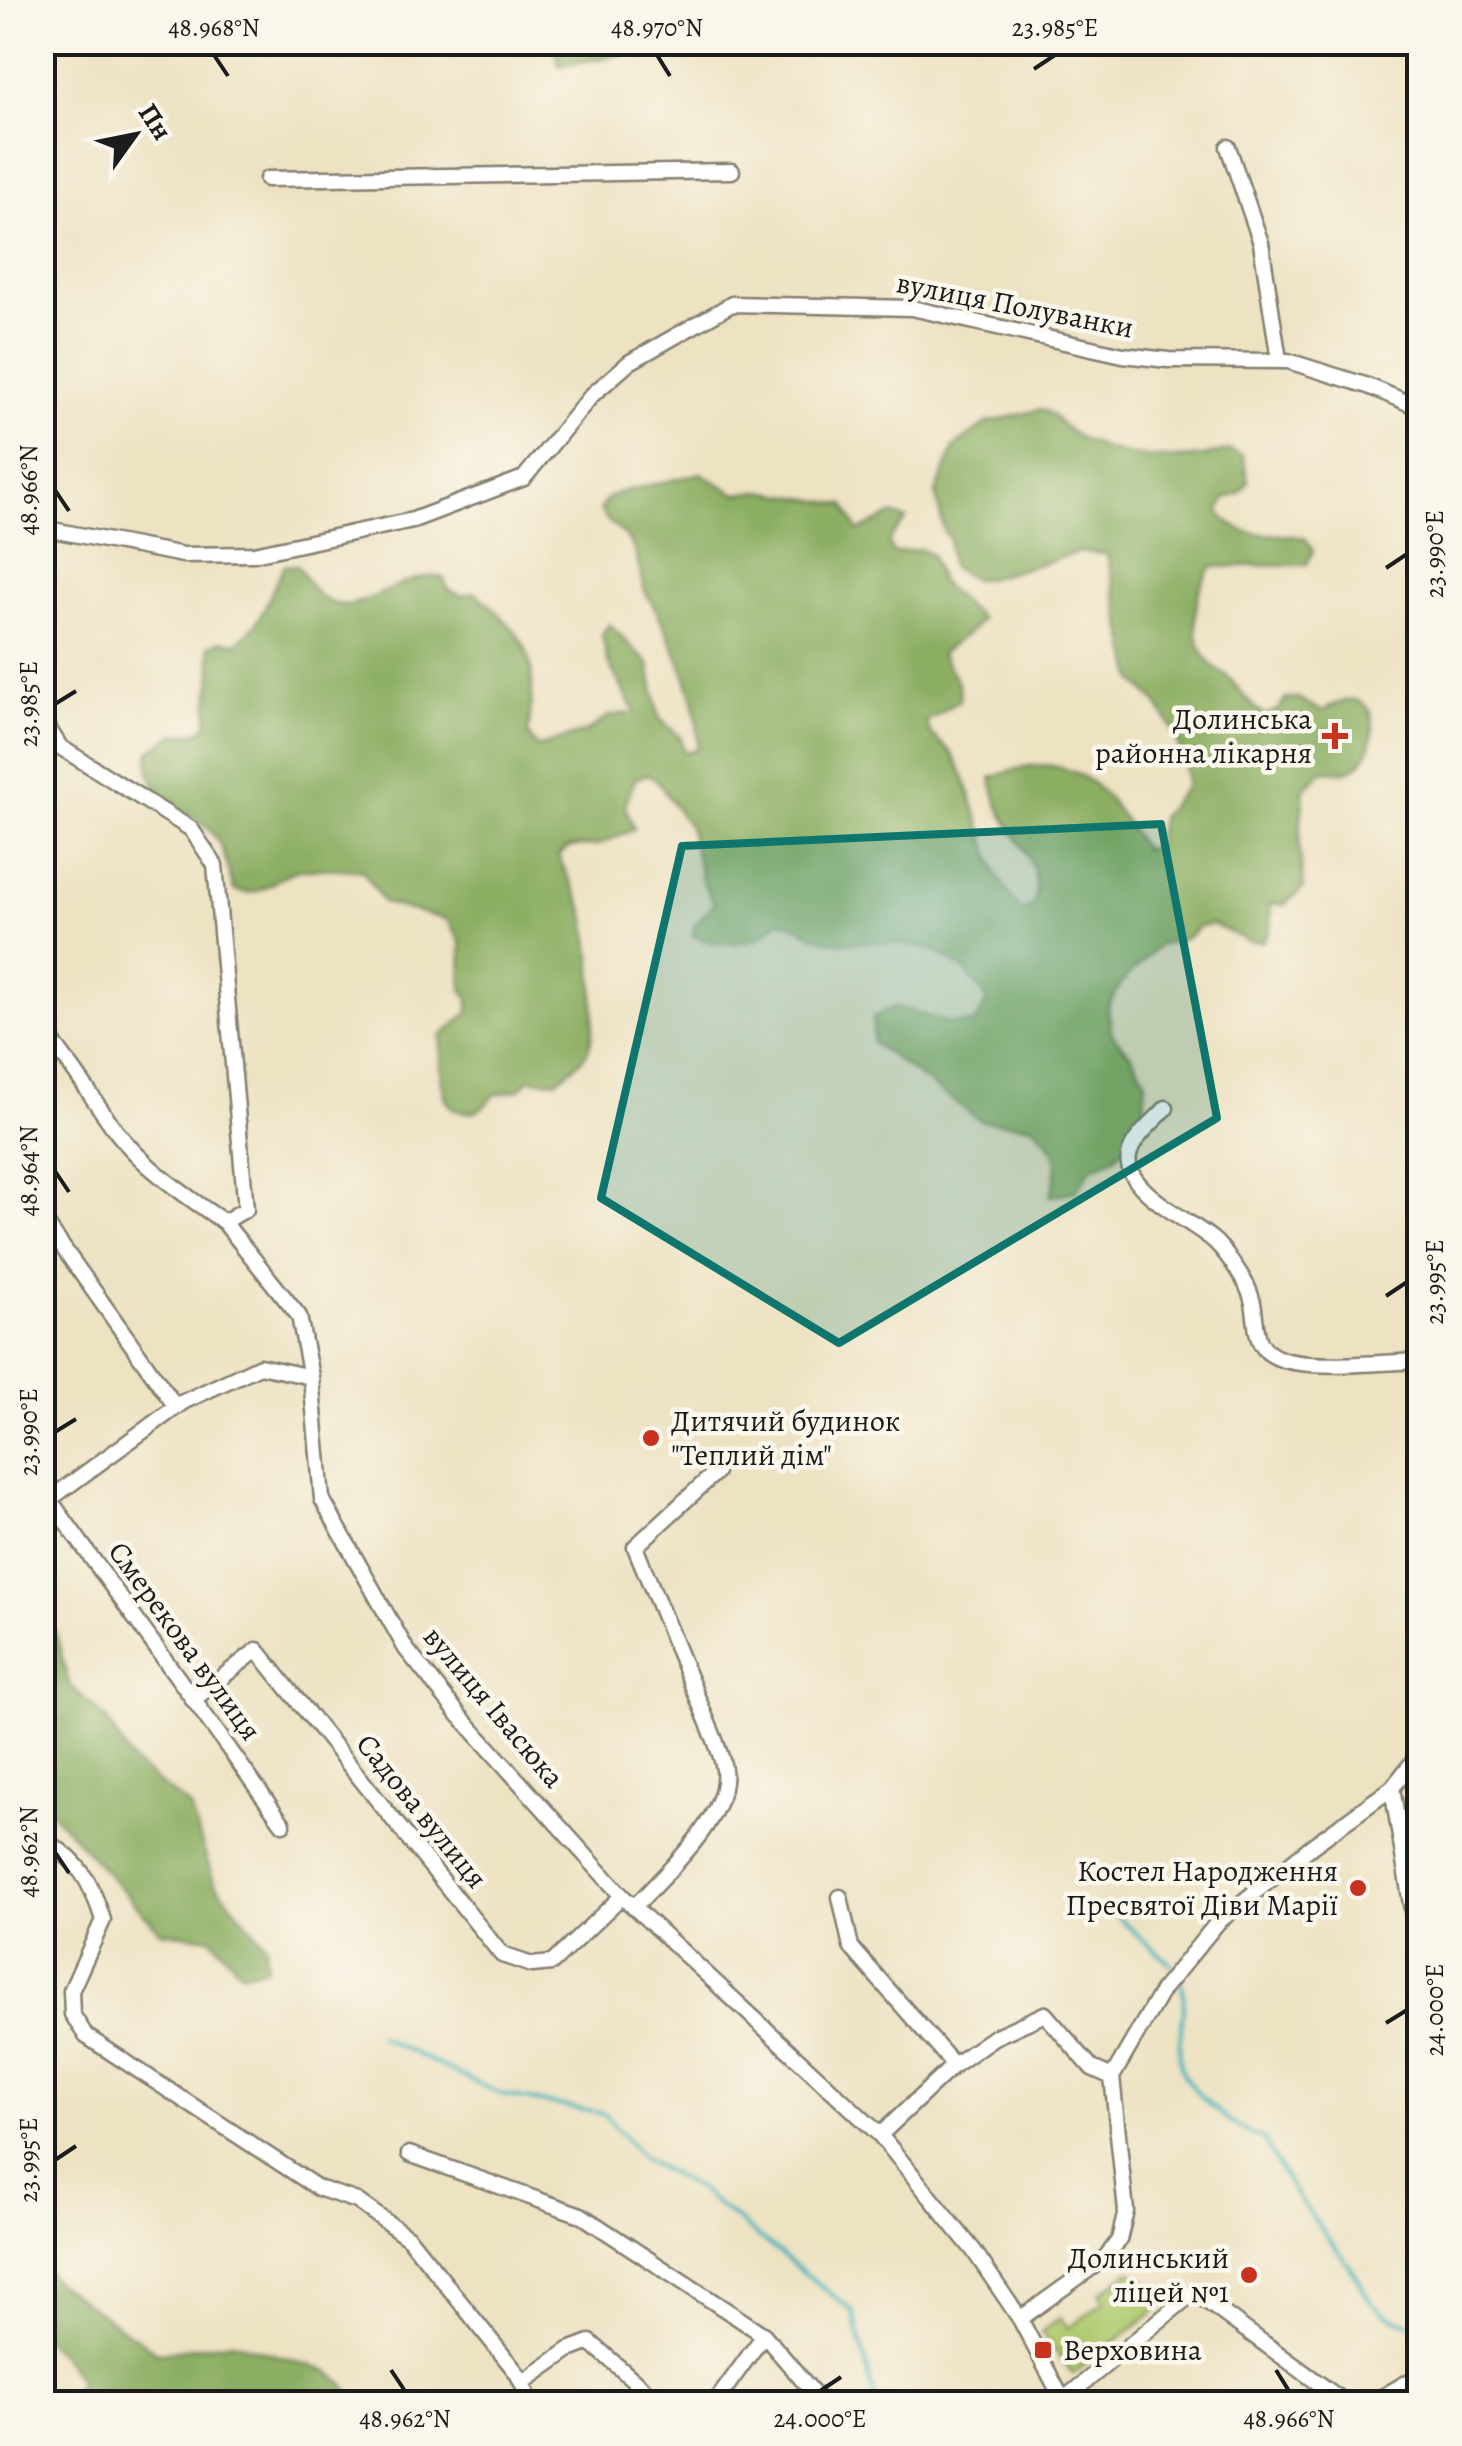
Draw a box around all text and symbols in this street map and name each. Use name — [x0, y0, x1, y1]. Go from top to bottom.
text: 48.968°N — [168, 11, 260, 45]
text: 48.970°N — [611, 11, 703, 45]
text: 23.985°E — [1012, 11, 1098, 45]
north arrow — [85, 85, 185, 185]
text: Пн — [129, 96, 181, 148]
street label: вулиця Полуванки — [893, 262, 1137, 348]
text: 48.966°N — [12, 444, 46, 536]
text: 23.990°E — [1418, 510, 1452, 598]
text: 23.985°E — [12, 661, 46, 747]
place label: Долинська районна лікарня — [1095, 699, 1312, 773]
marker: Долинська районна лікарня — [1322, 723, 1348, 749]
text: 48.964°N — [12, 1126, 46, 1216]
text: 23.995°E — [1418, 1239, 1452, 1325]
text: 23.990°E — [12, 1388, 46, 1476]
place label: Дитячий будинок "Теплий дім" — [671, 1401, 900, 1475]
marker: Дитячий будинок "Теплий дім" — [640, 1427, 662, 1449]
street label: Смерекова вулиця — [99, 1533, 271, 1749]
street label: вулиця Івасюка — [414, 1618, 574, 1797]
street label: Садова вулиця — [347, 1725, 497, 1897]
text: 48.962°N — [12, 1806, 46, 1898]
place label: Костел Народження Пресвятої Діви Марії — [1066, 1851, 1338, 1925]
marker: Костел Народження Пресвятої Діви Марії — [1347, 1877, 1369, 1899]
text: 24.000°E — [1418, 1963, 1452, 2057]
text: 23.995°E — [12, 2117, 46, 2203]
place label: Долинський ліцей №1 — [1068, 2238, 1229, 2312]
marker: Долинський ліцей №1 — [1238, 2264, 1260, 2286]
place label: Верховина — [1063, 2330, 1202, 2370]
marker: Верховина — [1032, 2339, 1054, 2361]
text: 48.962°N — [359, 2402, 451, 2436]
text: 24.000°E — [773, 2402, 867, 2436]
text: 48.966°N — [1243, 2402, 1335, 2436]

